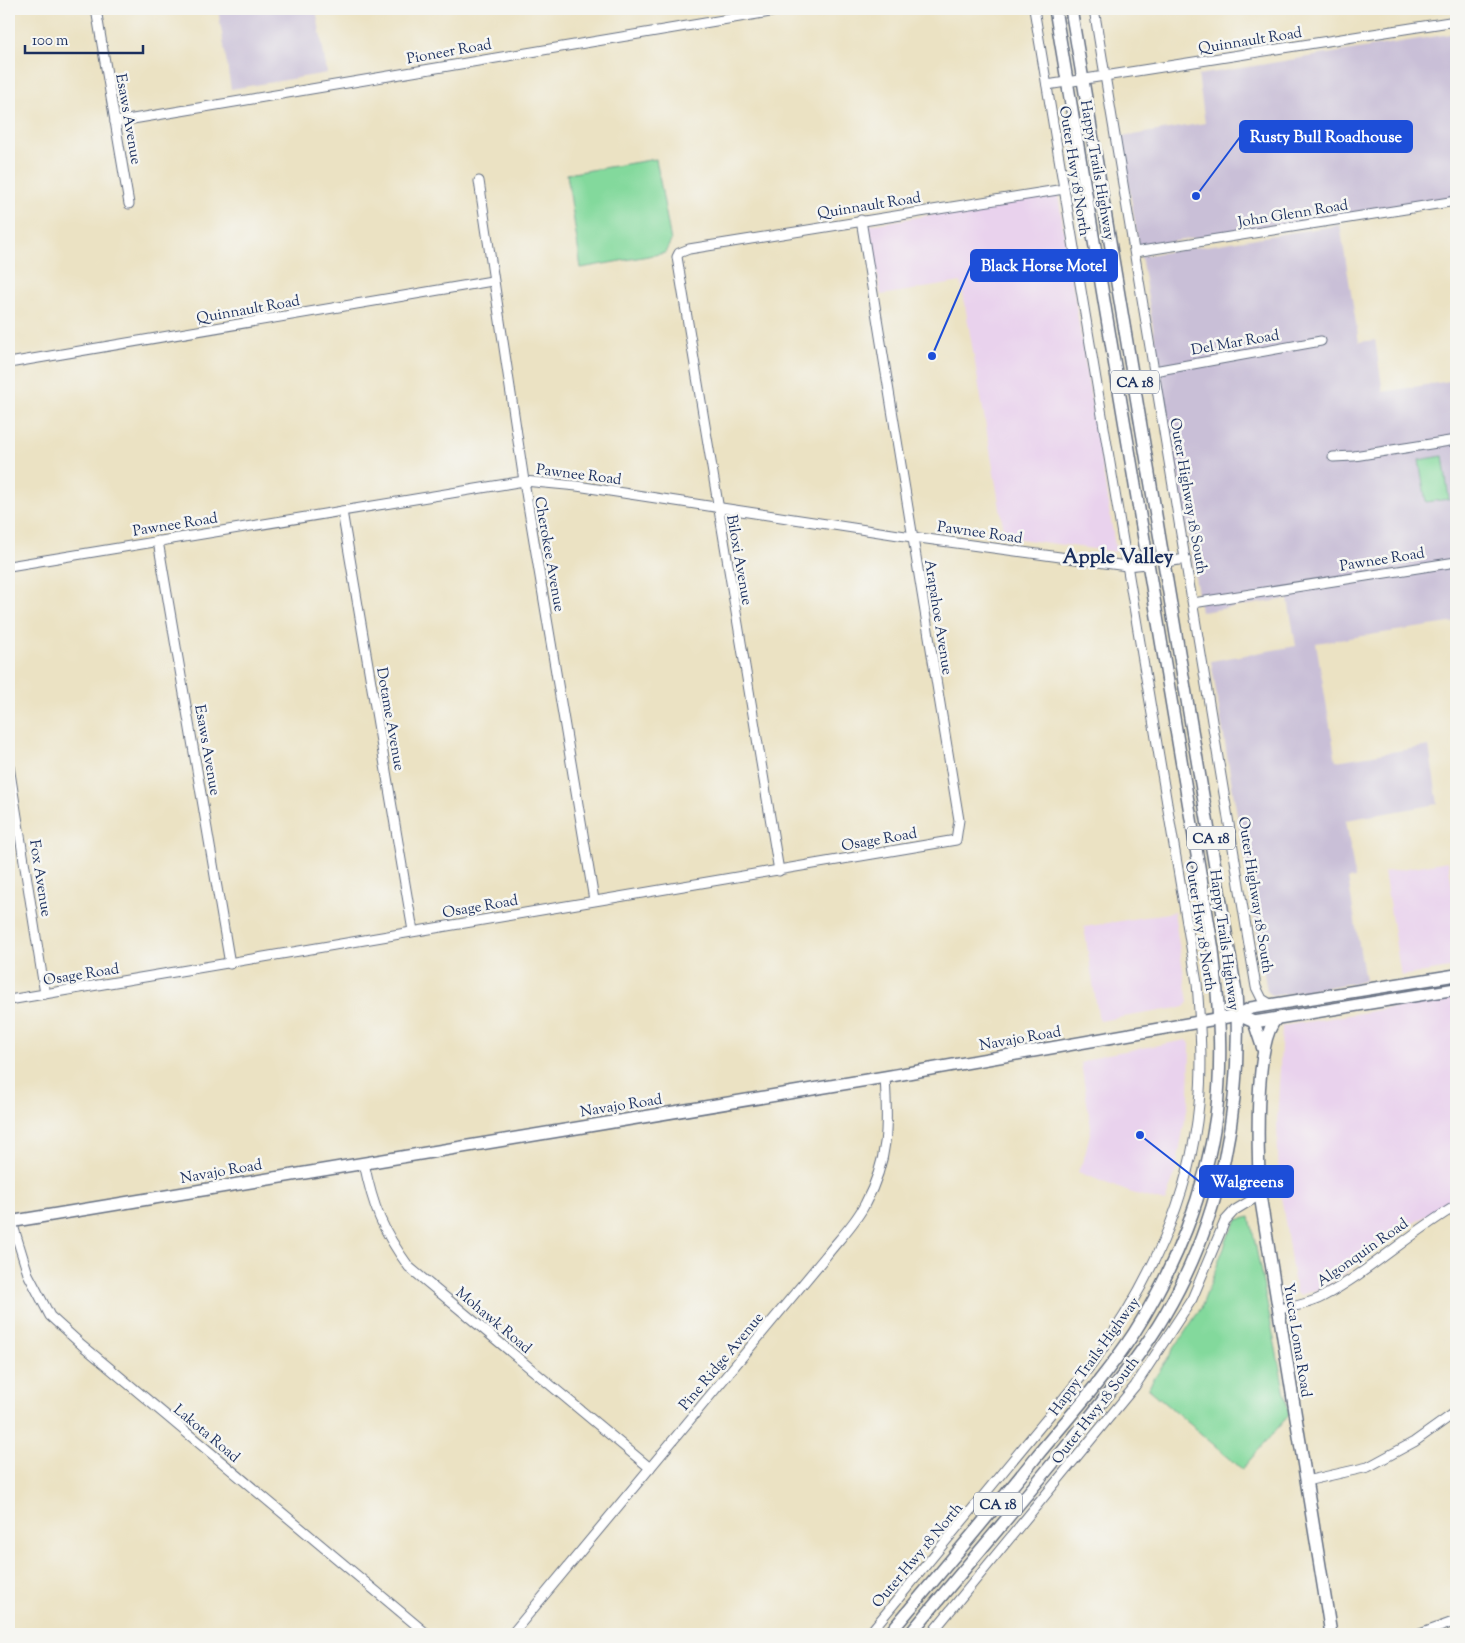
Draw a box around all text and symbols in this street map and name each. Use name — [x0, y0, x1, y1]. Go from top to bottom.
scale bar — [25, 22, 142, 54]
street label: Quinnault Road — [1197, 23, 1304, 60]
text: 100 m — [32, 31, 69, 52]
street label: Pioneer Road — [405, 35, 494, 70]
street label: Esaws Avenue — [109, 72, 146, 166]
street label: Happy Trails Highway — [1074, 98, 1119, 243]
street label: Outer Hwy 18 North — [1053, 105, 1094, 238]
callout: Rusty Bull Roadhouse — [1240, 121, 1412, 152]
text: Rusty Bull Roadhouse — [1250, 127, 1403, 150]
street label: Quinnault Road — [816, 188, 923, 225]
street label: John Glenn Road — [1236, 195, 1350, 234]
callout: Black Horse Motel — [971, 250, 1117, 281]
text: Black Horse Motel — [981, 256, 1107, 279]
street label: Quinnault Road — [195, 291, 302, 330]
street label: Del Mar Road — [1190, 325, 1282, 362]
road number: CA 18 — [1111, 371, 1159, 394]
street label: Outer Highway 18 South — [1163, 416, 1212, 576]
street label: Pawnee Road — [535, 460, 623, 491]
street label: Cherokee Avenue — [528, 495, 569, 614]
street label: Pawnee Road — [131, 508, 220, 543]
street label: Biloxi Avenue — [720, 513, 757, 607]
street label: Pawnee Road — [936, 517, 1024, 550]
street label: Pawnee Road — [1338, 543, 1427, 578]
district label: Apple Valley — [1062, 544, 1174, 573]
street label: Arapahoe Avenue — [918, 558, 957, 677]
street label: Dotame Avenue — [370, 666, 409, 773]
street label: Esaws Avenue — [188, 703, 225, 797]
street label: Outer Highway 18 South — [1232, 815, 1277, 975]
street label: Osage Road — [840, 823, 919, 857]
road number: CA 18 — [1187, 826, 1235, 850]
street label: Fox Avenue — [23, 838, 56, 918]
street label: Outer Hwy 18 North — [1179, 860, 1220, 993]
street label: Happy Trails Highway — [1203, 868, 1244, 1013]
street label: Osage Road — [441, 890, 520, 924]
street label: Osage Road — [42, 959, 121, 992]
street label: Navajo Road — [978, 1022, 1063, 1057]
street label: Navajo Road — [579, 1090, 664, 1123]
street label: Navajo Road — [179, 1155, 264, 1190]
callout: Walgreens — [1200, 1166, 1293, 1197]
text: Walgreens — [1211, 1172, 1283, 1195]
street label: Algonquin Road — [1313, 1214, 1413, 1293]
street label: Yucca Loma Road — [1277, 1282, 1316, 1399]
street label: Mohawk Road — [450, 1283, 536, 1360]
street label: Happy Trails Highway — [1045, 1293, 1146, 1421]
street label: Pine Ridge Avenue — [675, 1308, 769, 1416]
street label: Outer Hwy 18 South — [1047, 1352, 1145, 1469]
street label: Lakota Road — [168, 1400, 244, 1469]
road number: CA 18 — [974, 1492, 1022, 1516]
street label: Outer Hwy 18 North — [868, 1499, 969, 1613]

